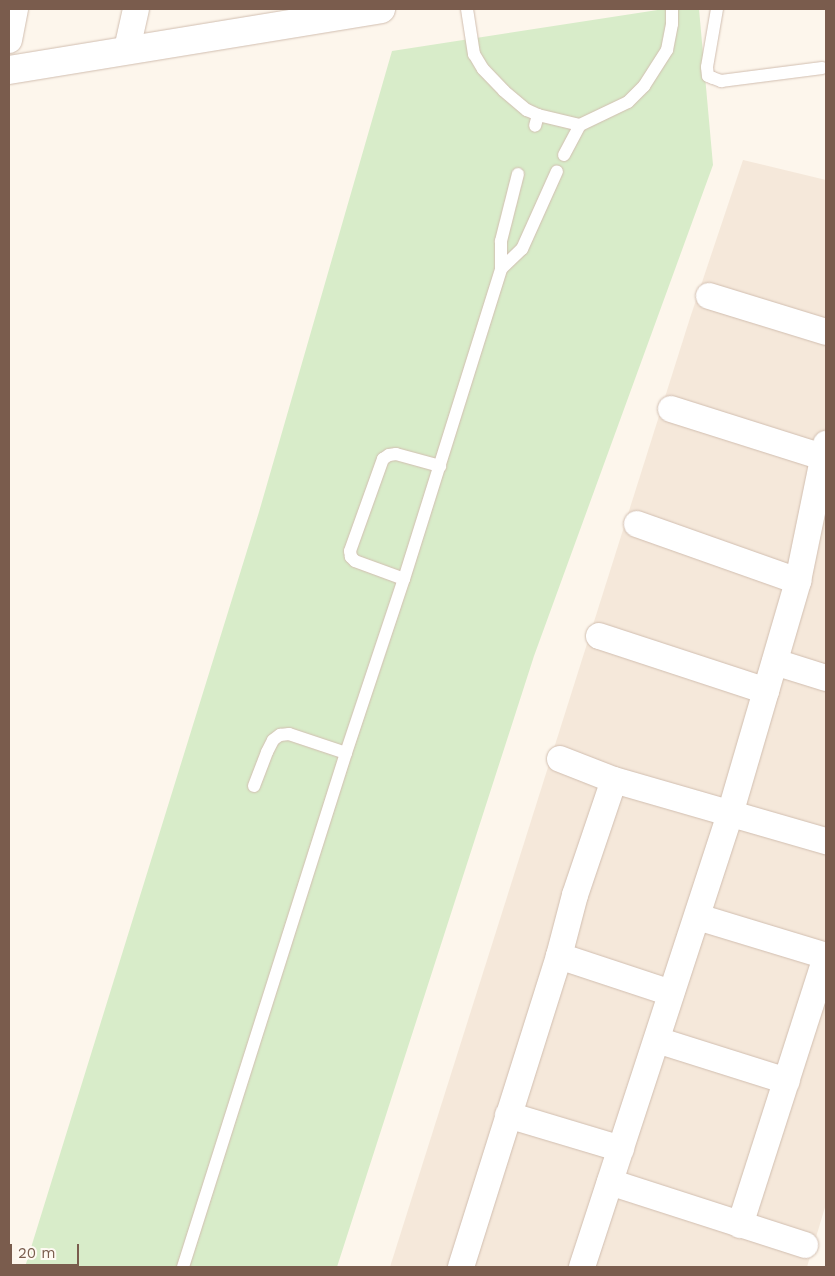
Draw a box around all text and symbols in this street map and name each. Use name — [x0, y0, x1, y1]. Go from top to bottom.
scale bar — [12, 1234, 81, 1266]
text: 20 m — [18, 1244, 56, 1262]

